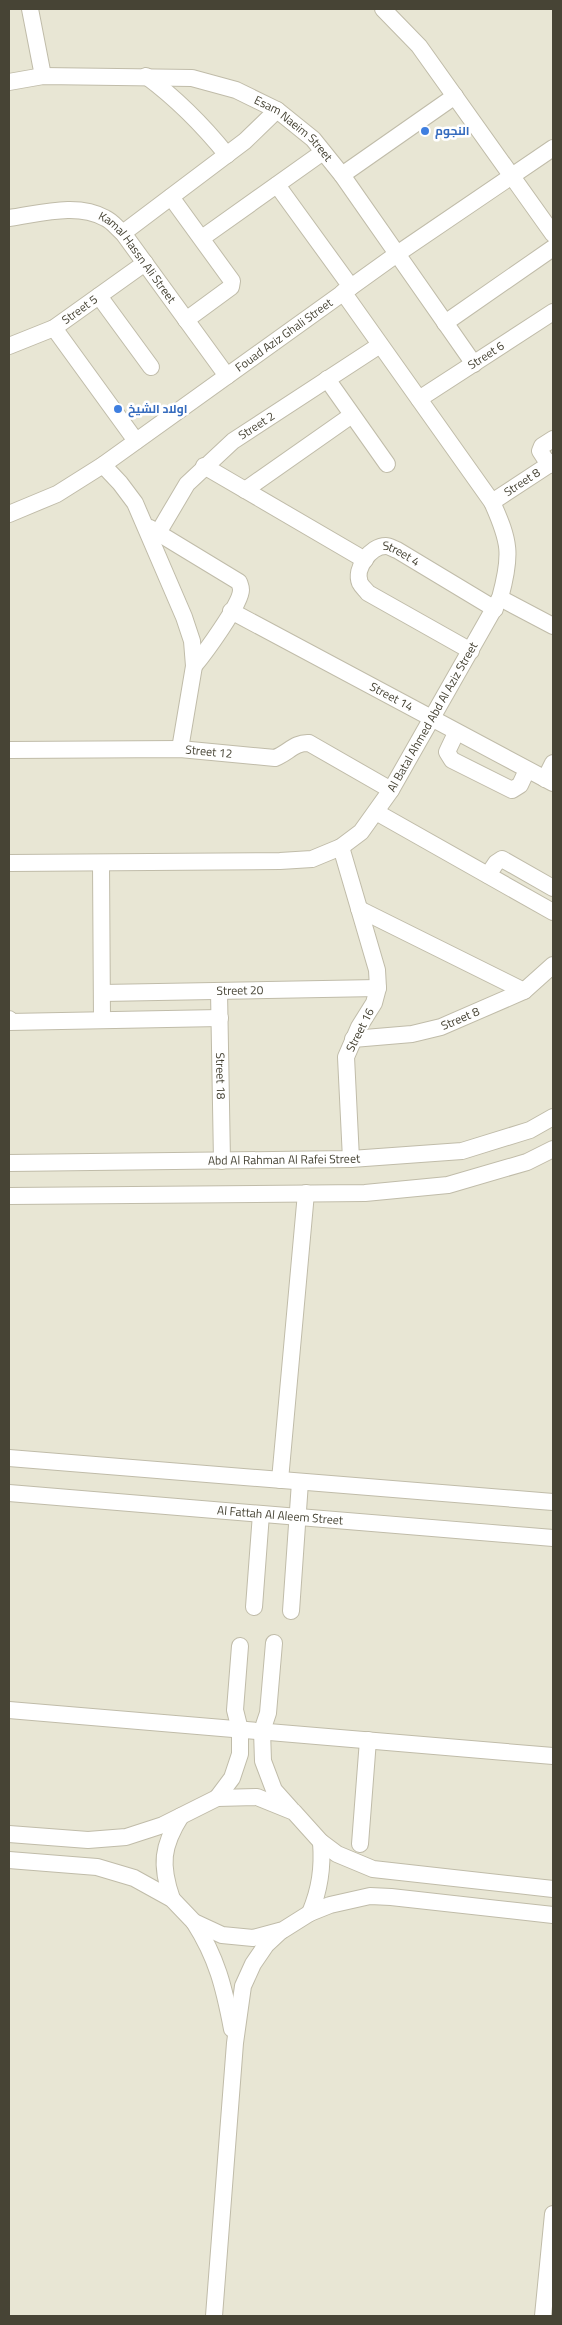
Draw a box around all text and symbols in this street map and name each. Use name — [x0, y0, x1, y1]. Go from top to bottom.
street label: Esam Naeim Street — [251, 90, 338, 166]
place label: النجوم — [435, 121, 470, 140]
marker: النجوم — [419, 125, 431, 137]
street label: Kamal Hassn Ali Street — [95, 206, 182, 308]
street label: Street 5 — [57, 290, 102, 329]
street label: Fouad Aziz Ghali Street — [231, 293, 337, 376]
street label: Street 6 — [464, 336, 508, 374]
place label: اولاد الشيخ — [128, 399, 187, 418]
marker: اولاد الشيخ — [112, 403, 124, 415]
street label: Street 2 — [234, 406, 278, 444]
street label: Street 8 — [500, 463, 544, 501]
street label: Street 4 — [383, 536, 424, 571]
street label: Al Batal Ahmed Abd Al Aziz Street — [382, 638, 483, 795]
street label: Street 14 — [367, 677, 417, 716]
street label: Street 12 — [185, 740, 233, 763]
street label: Street 20 — [216, 980, 264, 1000]
street label: Street 8 — [438, 1001, 483, 1035]
street label: Street 16 — [340, 1004, 379, 1055]
street label: Street 18 — [211, 1052, 231, 1100]
street label: Abd Al Rahman Al Rafei Street — [208, 1148, 362, 1170]
street label: Al Fattah Al Aleem Street — [216, 1500, 345, 1530]

